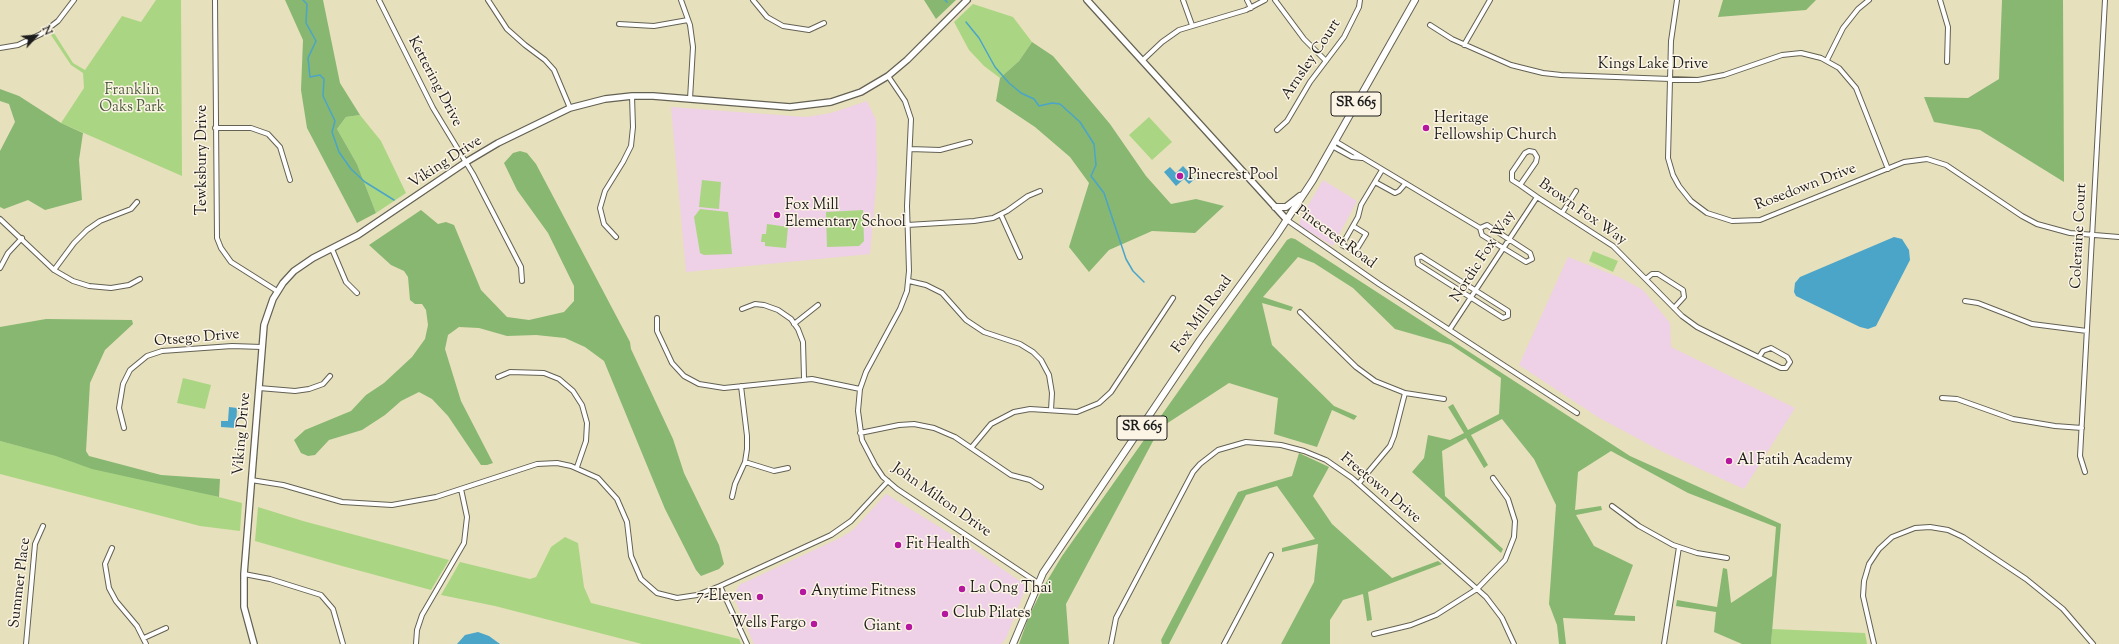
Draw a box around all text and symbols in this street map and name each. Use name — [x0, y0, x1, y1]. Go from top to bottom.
north arrow — [16, 16, 56, 56]
street label: Arnsley Court — [1279, 16, 1345, 104]
text: N — [38, 23, 56, 38]
street label: Kettering Drive — [403, 34, 465, 130]
street label: Kings Lake Drive — [1598, 56, 1708, 74]
park label: Franklin Oaks Park — [99, 82, 165, 117]
road number: SR 665 — [1331, 92, 1381, 116]
street label: Tewksbury Drive — [194, 105, 212, 215]
place label: Heritage Fellowship Church — [1434, 110, 1557, 145]
marker: Heritage Fellowship Church — [1421, 123, 1431, 133]
street label: Viking Drive — [406, 133, 486, 193]
street label: Rosedown Drive — [1753, 160, 1859, 216]
place label: Pinecrest Pool — [1188, 167, 1278, 185]
marker: Pinecrest Pool — [1175, 171, 1185, 181]
street label: Brown Fox Way — [1534, 176, 1630, 250]
street label: Coleraine Court — [2068, 183, 2092, 289]
place label: Fox Mill Elementary School — [785, 197, 906, 232]
street label: Pinecrest Road — [1291, 203, 1379, 273]
street label: Nordic Fox Way — [1448, 208, 1520, 306]
marker: Fox Mill Elementary School — [772, 210, 782, 220]
street label: Fox Mill Road — [1169, 273, 1237, 357]
street label: Otsego Drive — [154, 326, 240, 352]
street label: Viking Drive — [230, 392, 256, 476]
road number: SR 665 — [1117, 416, 1167, 440]
street label: Freetown Drive — [1336, 450, 1424, 528]
place label: Al Fatih Academy — [1737, 452, 1852, 470]
marker: Al Fatih Academy — [1724, 456, 1734, 466]
street label: John Milton Drive — [888, 460, 994, 542]
place label: Fit Health — [906, 536, 970, 554]
street label: Summer Place — [7, 537, 35, 629]
marker: Fit Health — [893, 540, 903, 550]
place label: La Ong Thai — [970, 580, 1052, 598]
place label: Anytime Fitness — [811, 583, 916, 601]
marker: La Ong Thai — [957, 584, 967, 594]
marker: Anytime Fitness — [798, 587, 808, 597]
place label: 7-Eleven — [697, 588, 752, 606]
marker: 7-Eleven — [755, 592, 765, 602]
place label: Club Pilates — [953, 605, 1031, 623]
marker: Club Pilates — [940, 609, 950, 619]
place label: Wells Fargo — [731, 615, 806, 633]
place label: Giant — [864, 618, 901, 636]
marker: Wells Fargo — [809, 619, 819, 629]
marker: Giant — [904, 622, 914, 632]

